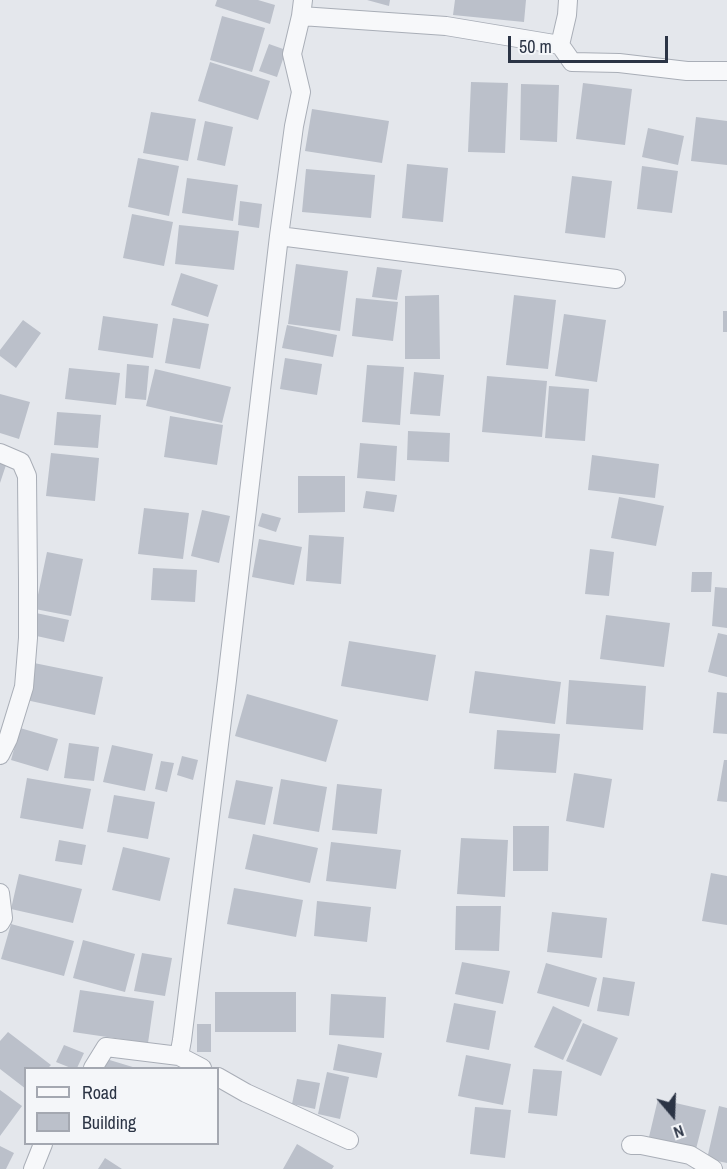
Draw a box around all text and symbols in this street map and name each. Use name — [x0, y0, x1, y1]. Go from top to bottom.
scale bar — [511, 24, 672, 62]
text: 50 m — [519, 34, 552, 59]
legend — [24, 1067, 219, 1145]
text: Road — [82, 1080, 117, 1105]
north arrow — [643, 1085, 703, 1145]
text: Building — [82, 1110, 136, 1135]
text: N — [671, 1120, 687, 1144]

